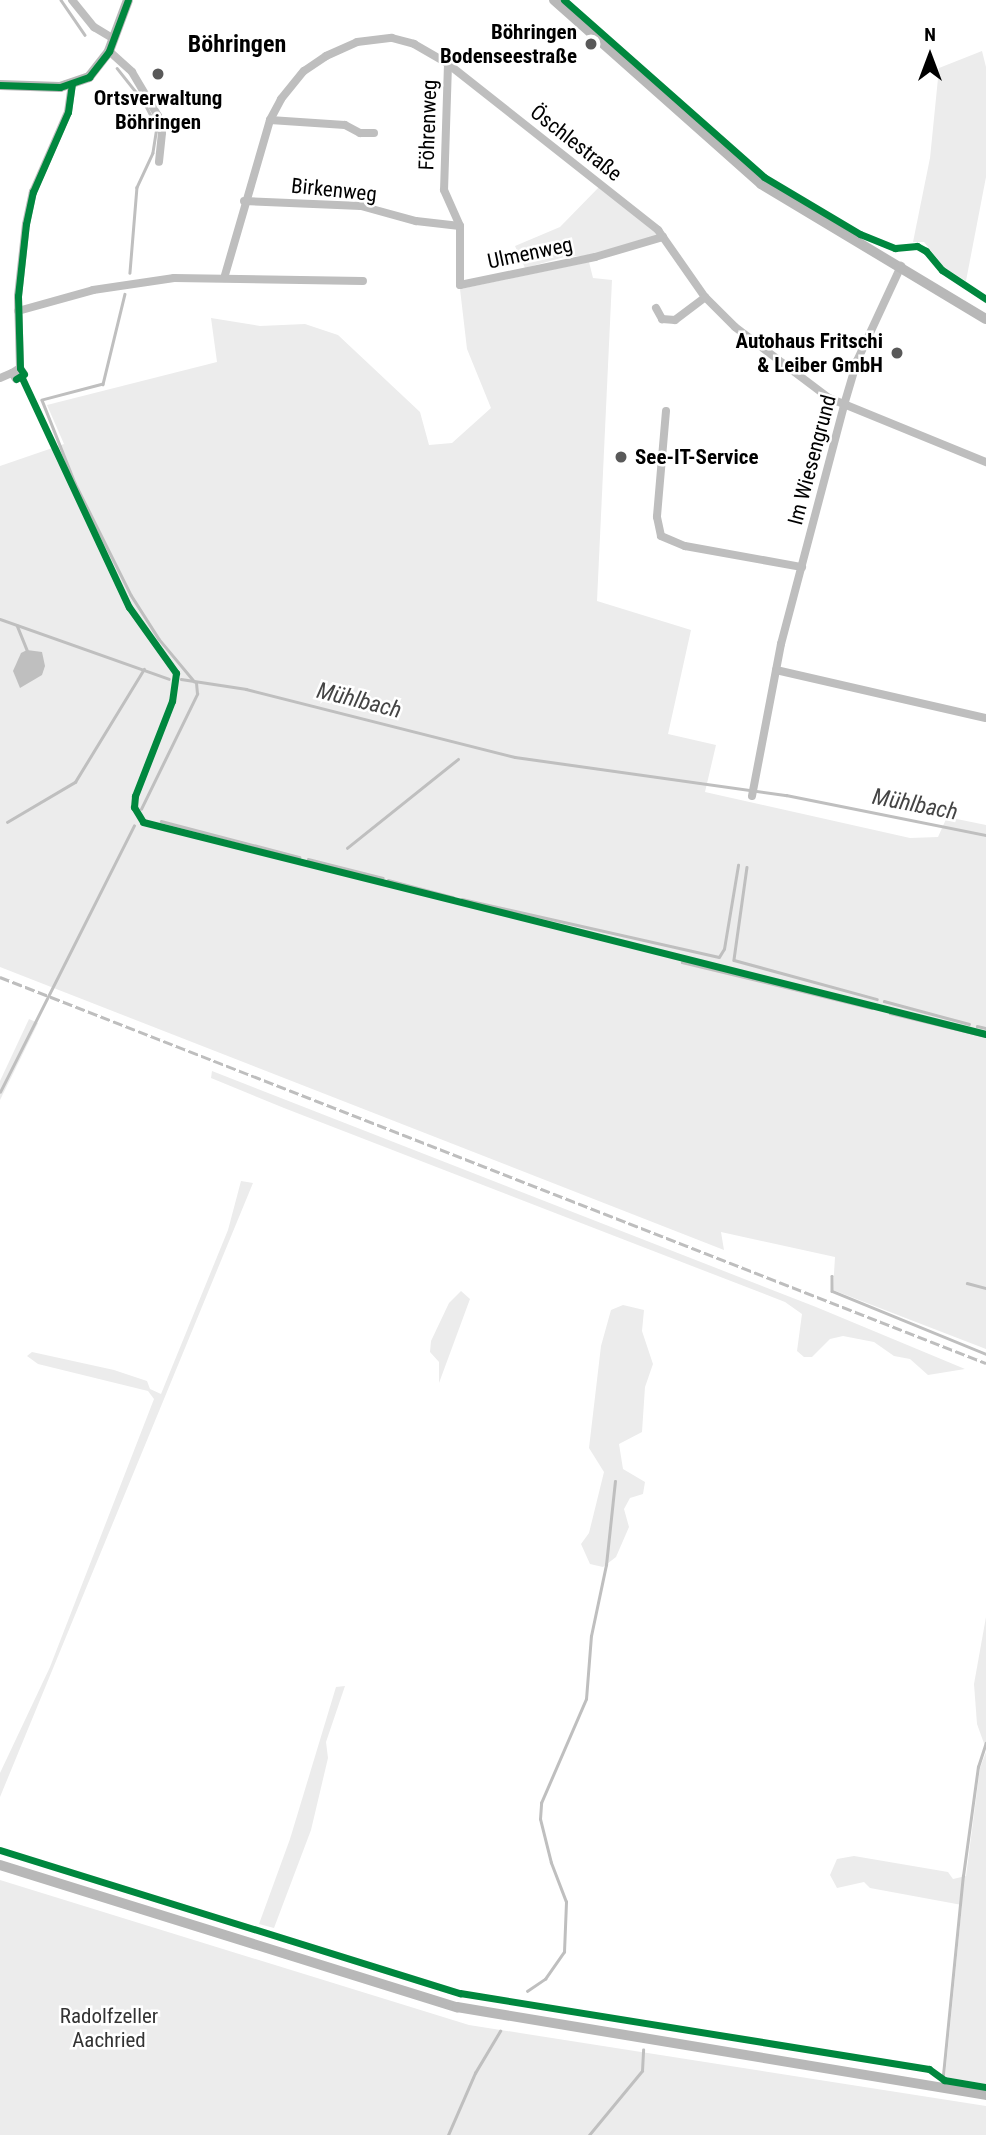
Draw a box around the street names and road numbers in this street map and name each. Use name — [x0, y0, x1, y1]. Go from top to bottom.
street label: Föhrenweg — [414, 79, 442, 171]
street label: Öschlestraße — [525, 99, 627, 187]
street label: Birkenweg — [290, 173, 378, 207]
street label: Ulmenweg — [485, 232, 575, 274]
street label: Im Wiesengrund — [783, 392, 841, 528]

